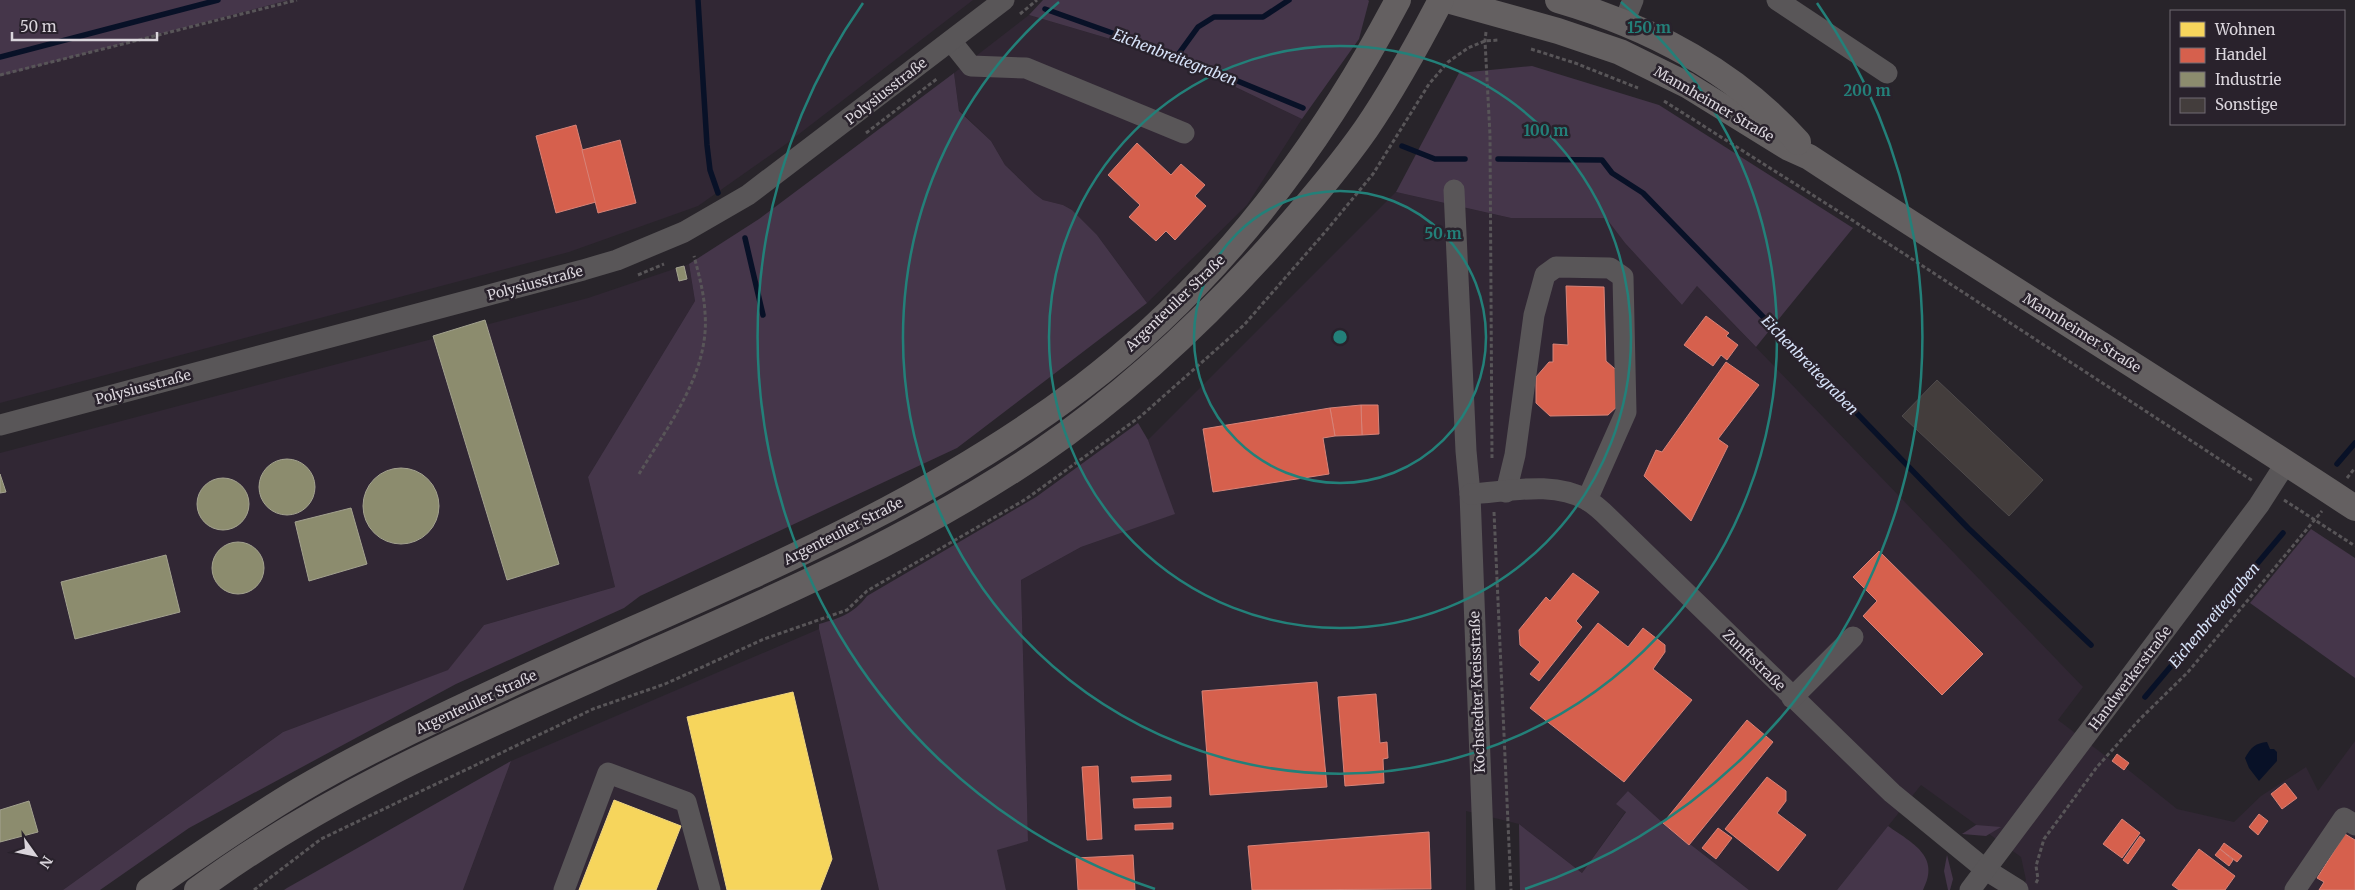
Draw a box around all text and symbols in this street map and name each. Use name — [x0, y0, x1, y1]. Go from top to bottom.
scale bar — [12, 10, 158, 42]
legend — [2170, 10, 2345, 125]
text: 50 m — [20, 17, 57, 36]
text: 150 m — [1627, 18, 1671, 37]
text: Wohnen — [2214, 20, 2275, 39]
water label: Eichenbreitegraben — [1110, 25, 1240, 89]
text: Handel — [2215, 45, 2267, 64]
street label: Polysiusstraße — [842, 54, 930, 128]
street label: Mannheimer Straße — [1651, 62, 1777, 146]
text: Industrie — [2215, 70, 2282, 89]
text: 200 m — [1843, 81, 1891, 100]
text: Sonstige — [2215, 95, 2278, 114]
text: 100 m — [1524, 121, 1568, 140]
text: 50 m — [1424, 224, 1462, 243]
street label: Argenteuiler Straße — [1121, 251, 1229, 356]
street label: Polysiusstraße — [485, 262, 585, 304]
street label: Mannheimer Straße — [2020, 289, 2144, 377]
water label: Eichenbreitegraben — [1758, 311, 1862, 419]
centre of rings — [1331, 328, 1349, 346]
street label: Polysiusstraße — [93, 366, 193, 408]
street label: Argenteuiler Straße — [779, 493, 906, 569]
water label: Eichenbreitegraben — [2164, 559, 2264, 671]
street label: Kochstedter Kreisstraße — [1465, 611, 1489, 773]
street label: Handwerkerstraße — [2085, 622, 2175, 734]
street label: Zunftstraße — [1719, 626, 1789, 694]
street label: Argenteuiler Straße — [412, 666, 539, 738]
north arrow — [10, 830, 60, 880]
text: N — [35, 853, 56, 872]

